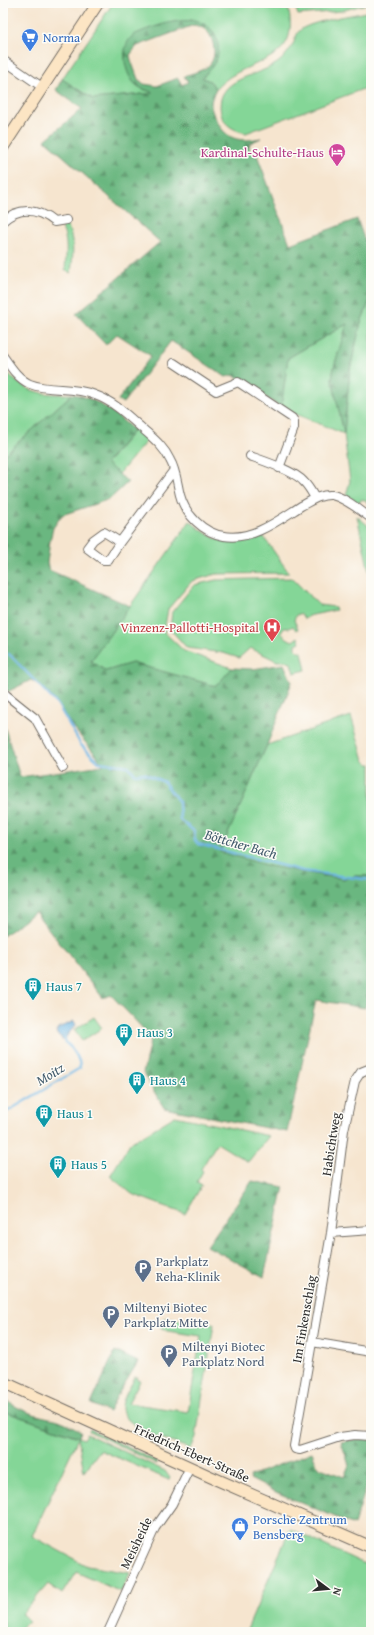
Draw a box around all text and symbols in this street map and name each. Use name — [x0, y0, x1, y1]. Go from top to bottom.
supermarket icon: Norma — [20, 27, 40, 52]
place label: Norma — [43, 28, 81, 47]
hotel icon: Kardinal-Schulte-Haus — [327, 142, 347, 167]
place label: Kardinal-Schulte-Haus — [201, 143, 324, 162]
hospital icon: Vinzenz-Pallotti-Hospital — [262, 617, 282, 642]
place label: Vinzenz-Pallotti-Hospital — [120, 618, 259, 637]
water label: Böttcher Bach — [202, 824, 279, 864]
building icon: Haus 7 — [23, 976, 43, 1001]
place label: Haus 7 — [46, 977, 82, 996]
building icon: Haus 3 — [114, 1022, 134, 1047]
place label: Haus 3 — [137, 1023, 173, 1042]
water label: Moitz — [32, 1057, 69, 1090]
building icon: Haus 4 — [127, 1070, 147, 1095]
place label: Haus 4 — [150, 1071, 186, 1090]
building icon: Haus 1 — [34, 1103, 54, 1128]
place label: Haus 1 — [57, 1104, 93, 1123]
street label: Habichtweg — [317, 1110, 345, 1177]
building icon: Haus 5 — [48, 1154, 68, 1179]
place label: Haus 5 — [71, 1155, 107, 1174]
place label: Parkplatz Reha-Klinik — [156, 1252, 220, 1286]
parking icon: Parkplatz Reha-Klinik — [133, 1258, 153, 1283]
street label: Im Finkenschlag — [287, 1273, 321, 1364]
place label: Miltenyi Biotec Parkplatz Mitte — [124, 1298, 209, 1332]
parking icon: Miltenyi Biotec Parkplatz Mitte — [101, 1304, 121, 1329]
place label: Miltenyi Biotec Parkplatz Nord — [182, 1337, 265, 1371]
parking icon: Miltenyi Biotec Parkplatz Nord — [159, 1343, 179, 1368]
street label: Friedrich-Ebert-Straße — [131, 1419, 253, 1487]
place label: Porsche Zentrum Bensberg — [253, 1510, 347, 1544]
street label: Meisheide — [115, 1514, 157, 1572]
shop icon: Porsche Zentrum Bensberg — [230, 1516, 250, 1541]
north arrow — [308, 1569, 348, 1609]
text: N — [329, 1586, 346, 1598]

